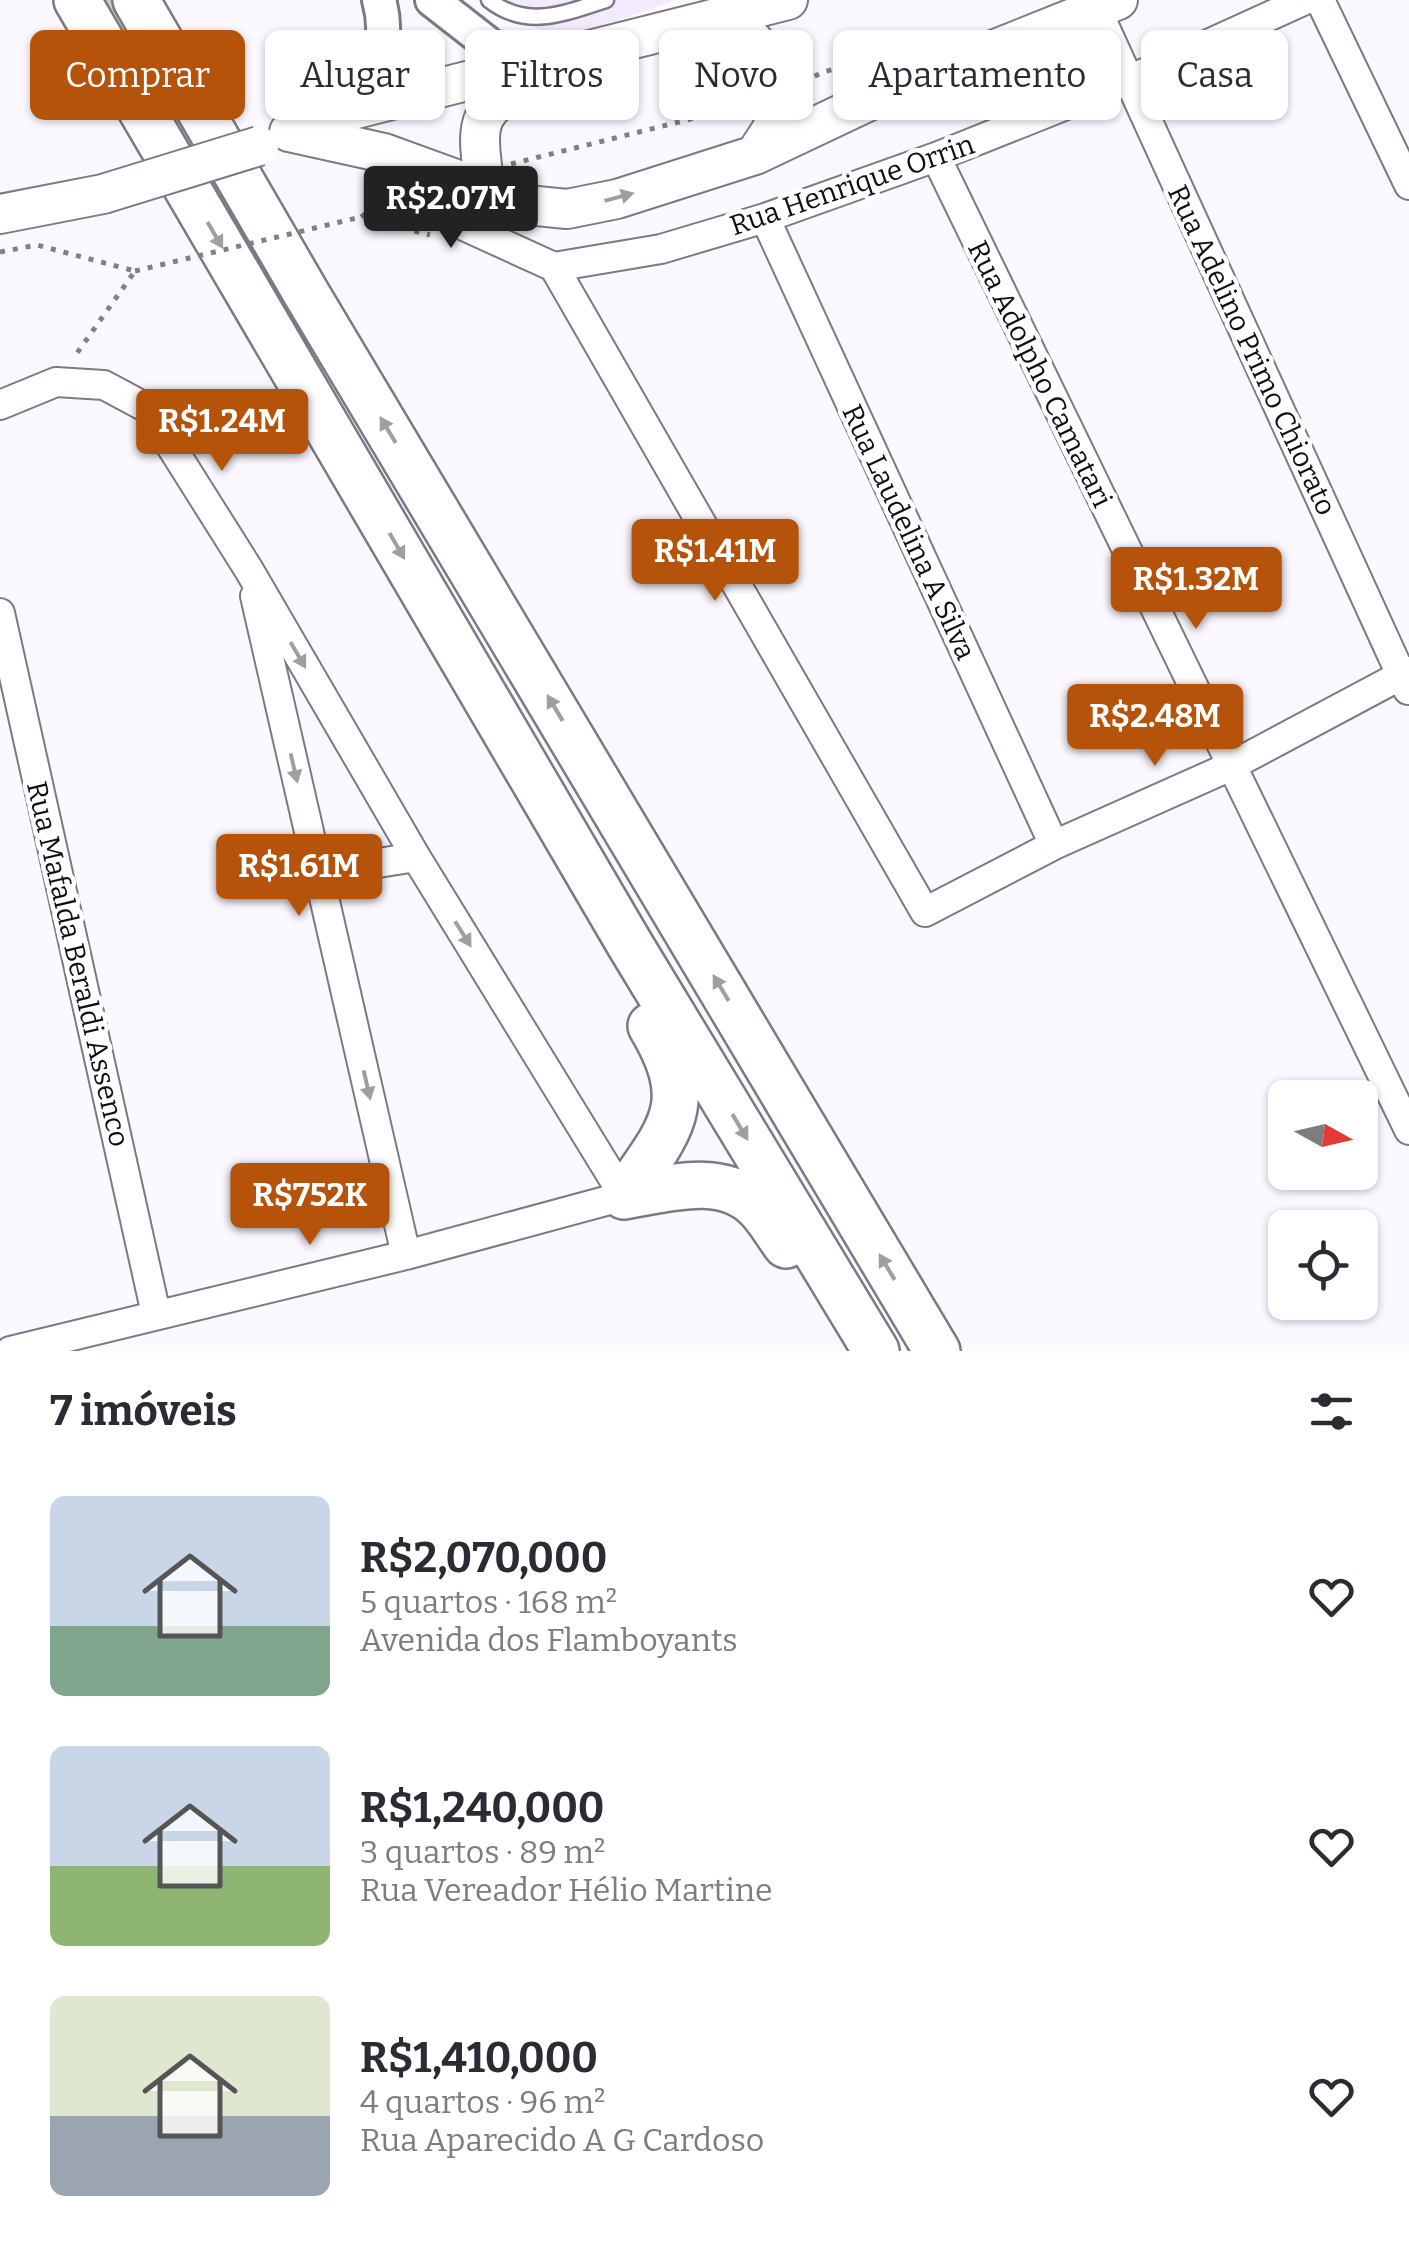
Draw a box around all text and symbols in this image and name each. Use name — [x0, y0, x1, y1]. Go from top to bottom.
chip: Comprar — [30, 30, 245, 120]
chip: Alugar — [265, 30, 445, 120]
chip: Filtros — [465, 30, 639, 120]
chip: Novo — [659, 30, 813, 120]
chip: Apartamento — [833, 30, 1121, 120]
chip: Casa — [1141, 30, 1288, 120]
street label: Rua Henrique Orrin — [725, 128, 979, 242]
pin: R$2.07M — [359, 166, 543, 251]
text: R$2.07M — [386, 179, 516, 217]
street label: Rua Adelino Primo Chiorato — [1161, 180, 1343, 520]
one-way arrow — [604, 189, 635, 205]
one-way arrow — [206, 221, 223, 249]
street label: Rua Adolpho Camatari — [961, 235, 1119, 513]
pin: R$1.24M — [130, 389, 314, 474]
street label: Rua Laudelina A Silva — [835, 399, 983, 665]
text: R$1.24M — [158, 402, 286, 440]
one-way arrow — [380, 416, 397, 444]
pin: R$1.41M — [623, 519, 807, 604]
one-way arrow — [388, 532, 405, 560]
text: R$1.41M — [654, 532, 776, 570]
pin: R$1.32M — [1104, 547, 1288, 632]
text: R$1.32M — [1133, 560, 1259, 598]
one-way arrow — [289, 641, 306, 669]
pin: R$2.48M — [1063, 684, 1247, 769]
one-way arrow — [547, 694, 564, 722]
text: R$2.48M — [1089, 697, 1221, 735]
one-way arrow — [287, 753, 302, 784]
street label: Rua Mafalda Beraldi Assenco — [20, 778, 136, 1150]
pin: R$1.61M — [207, 834, 391, 919]
text: R$1.61M — [238, 847, 360, 885]
one-way arrow — [453, 921, 472, 948]
one-way arrow — [713, 974, 730, 1002]
one-way arrow — [360, 1070, 375, 1101]
north arrow — [1268, 1080, 1378, 1190]
map controls — [1268, 1080, 1378, 1320]
one-way arrow — [731, 1113, 748, 1141]
pin: R$752K — [229, 1163, 391, 1248]
text: R$752K — [252, 1176, 368, 1214]
button: locate — [1268, 1210, 1378, 1320]
one-way arrow — [879, 1253, 896, 1281]
icon: filters — [1304, 1384, 1359, 1439]
text: 7 imóveis — [50, 1386, 237, 1436]
text: R$2,070,000 — [360, 1533, 607, 1583]
icon: home — [130, 1536, 250, 1656]
icon: heart — [1304, 1569, 1359, 1624]
text: 5 quartos · 168 m² — [360, 1583, 617, 1621]
text: Avenida dos Flamboyants — [360, 1621, 738, 1659]
text: R$1,240,000 — [360, 1783, 604, 1833]
icon: home — [130, 1786, 250, 1906]
icon: heart — [1304, 1819, 1359, 1874]
text: 3 quartos · 89 m² — [360, 1833, 605, 1871]
text: Rua Vereador Hélio Martine — [360, 1871, 772, 1909]
text: R$1,410,000 — [360, 2033, 598, 2083]
icon: home — [130, 2036, 250, 2156]
icon: heart — [1304, 2069, 1359, 2124]
text: 4 quartos · 96 m² — [360, 2083, 605, 2121]
text: Rua Aparecido A G Cardoso — [360, 2121, 764, 2159]

